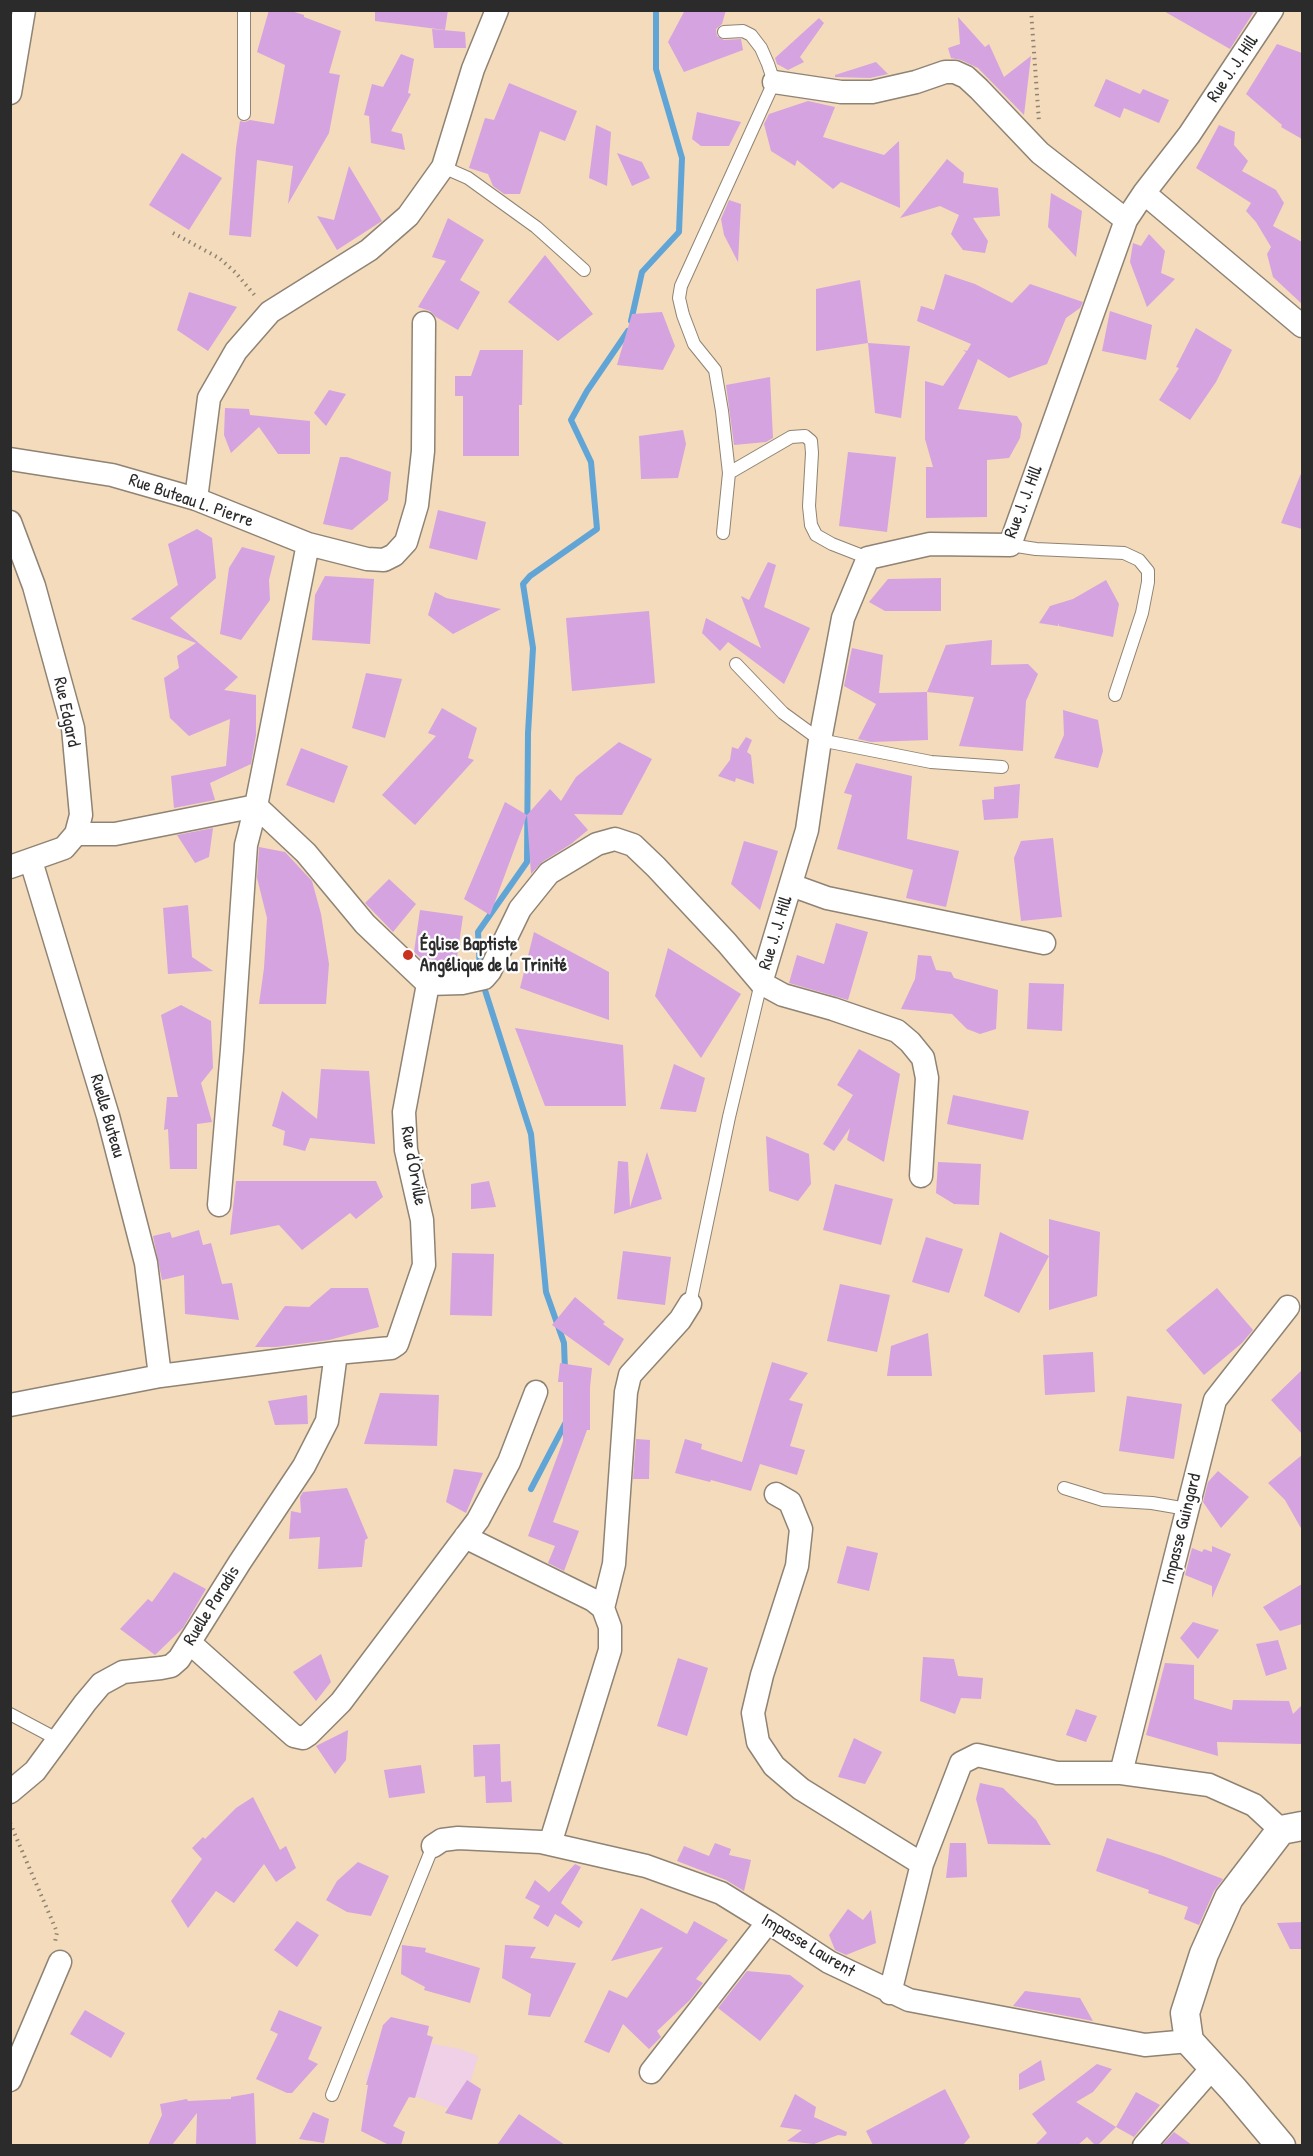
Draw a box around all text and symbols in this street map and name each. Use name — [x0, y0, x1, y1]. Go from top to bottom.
street label: Rue J. J. Hill — [1203, 31, 1263, 107]
street label: Rue J. J. Hill — [1000, 463, 1048, 541]
street label: Rue Buteau L. Pierre — [126, 470, 256, 532]
street label: Rue Edgard — [48, 675, 84, 749]
street label: Rue J. J. Hill — [755, 893, 797, 973]
place label: Église Baptiste Angélique de la Trinité — [420, 934, 567, 976]
marker: Église Baptiste Angélique de la Trinité — [401, 948, 415, 962]
street label: Ruelle Buteau — [85, 1072, 129, 1160]
street label: Rue d'Orville — [395, 1125, 431, 1207]
street label: Impasse Guingard — [1158, 1471, 1206, 1587]
street label: Ruelle Paradis — [179, 1562, 245, 1650]
street label: Impasse Laurent — [757, 1910, 859, 1982]

